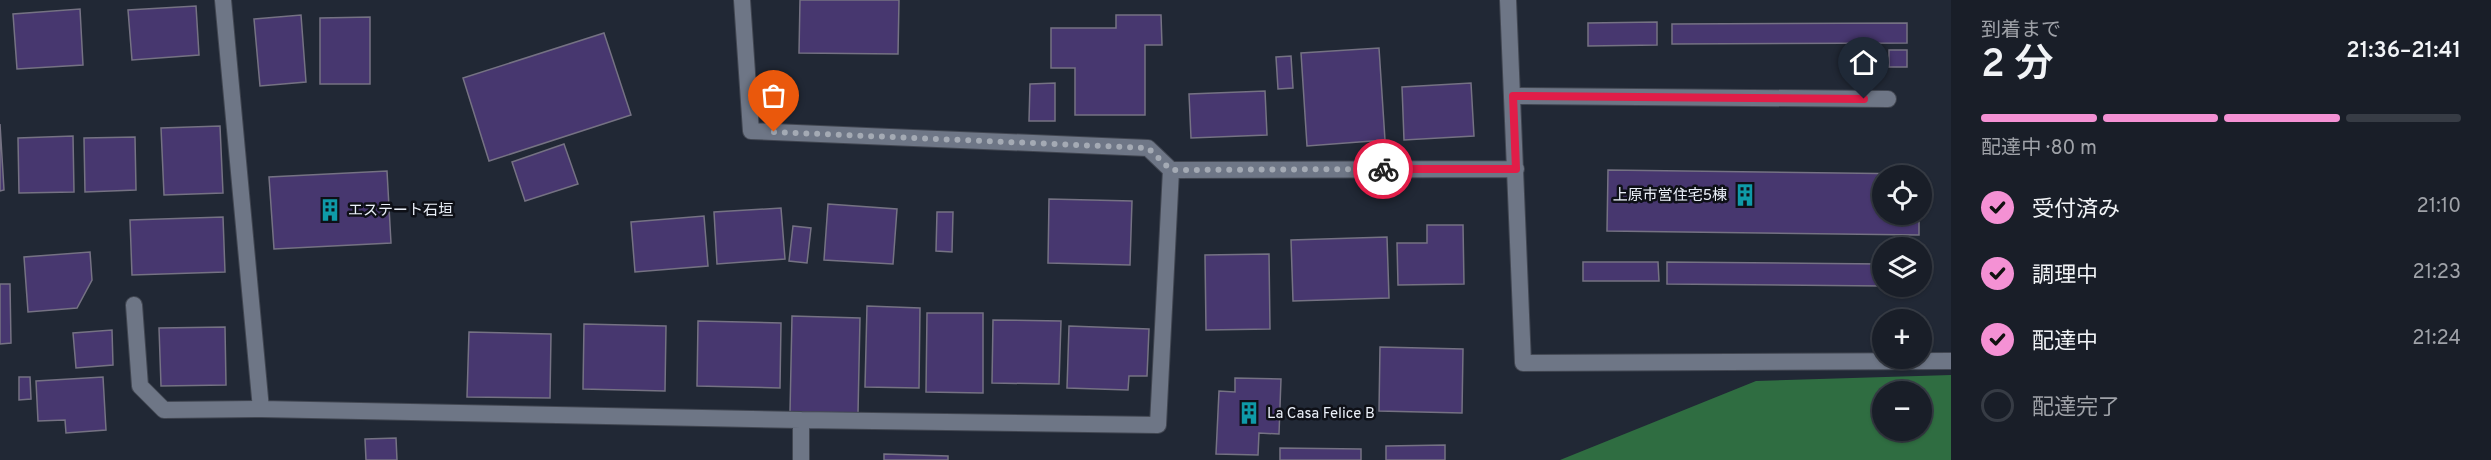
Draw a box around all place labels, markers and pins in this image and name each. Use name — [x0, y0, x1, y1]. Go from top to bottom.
pin — [1838, 37, 1889, 99]
pin — [748, 70, 799, 132]
building icon: 上原市営住宅5棟 — [1732, 182, 1758, 208]
place label: 上原市営住宅5棟 — [1613, 186, 1727, 206]
building icon: エステート石垣 — [317, 197, 343, 223]
place label: エステート石垣 — [348, 202, 453, 221]
building icon: La Casa Felice B — [1236, 400, 1262, 426]
place label: La Casa Felice B — [1267, 405, 1375, 424]

